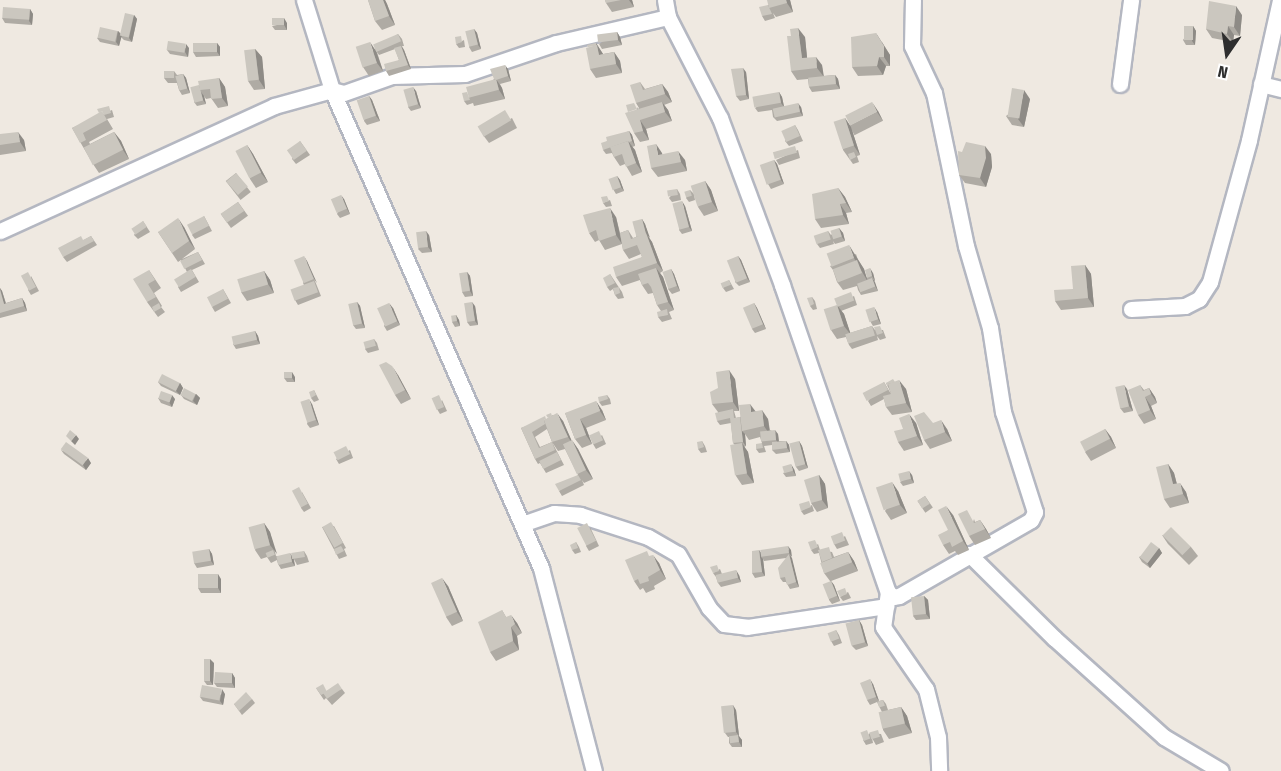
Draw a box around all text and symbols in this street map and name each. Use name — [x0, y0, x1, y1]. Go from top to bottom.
north arrow — [1197, 24, 1257, 84]
text: N — [1216, 62, 1230, 82]

